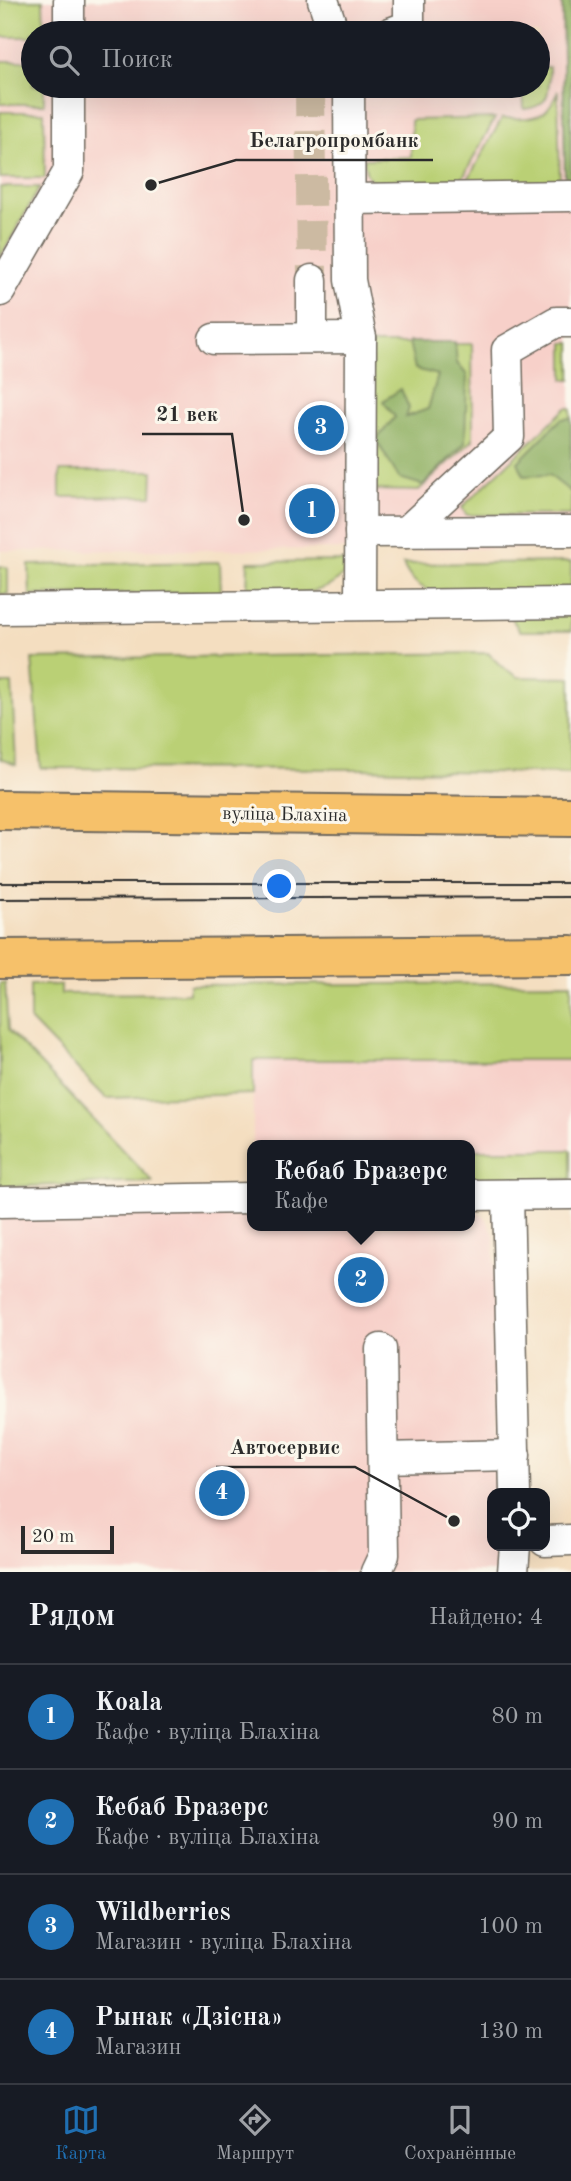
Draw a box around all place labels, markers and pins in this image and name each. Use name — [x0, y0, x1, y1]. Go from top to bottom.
callout: Белагропромбанк — [236, 118, 433, 160]
callout: 21 век — [142, 392, 232, 434]
pin: 3 — [298, 402, 344, 454]
pin: 1 — [289, 485, 335, 537]
pin: 2 — [338, 1254, 384, 1306]
callout: Автосервис — [216, 1425, 355, 1467]
pin: 4 — [199, 1467, 245, 1519]

